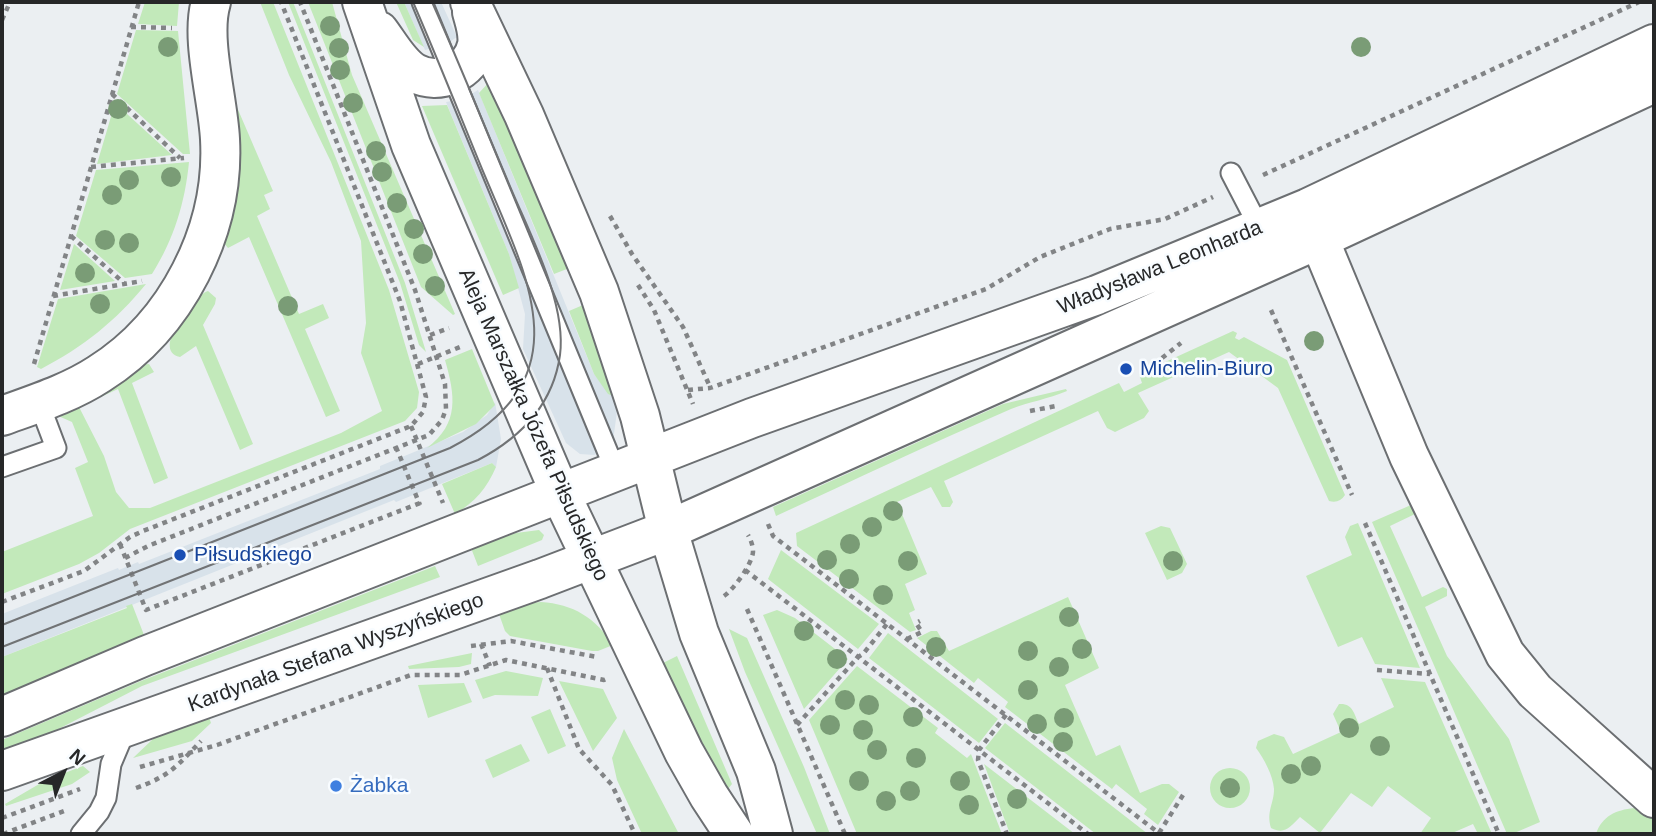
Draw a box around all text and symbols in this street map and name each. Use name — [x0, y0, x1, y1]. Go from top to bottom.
street label: Władysława Leonharda — [1054, 215, 1266, 321]
street label: Aleja Marszałka Józefa Piłsudskiego — [452, 265, 614, 585]
place label: Michelin-Biuro — [1140, 356, 1273, 382]
marker: Michelin-Biuro — [1118, 361, 1134, 377]
place label: Piłsudskiego — [194, 542, 312, 568]
marker: Piłsudskiego — [172, 547, 188, 563]
street label: Kardynała Stefana Wyszyńskiego — [185, 588, 487, 718]
north arrow — [28, 738, 98, 808]
text: N — [65, 745, 90, 769]
place label: Żabka — [350, 773, 408, 799]
marker: Żabka — [328, 778, 344, 794]

